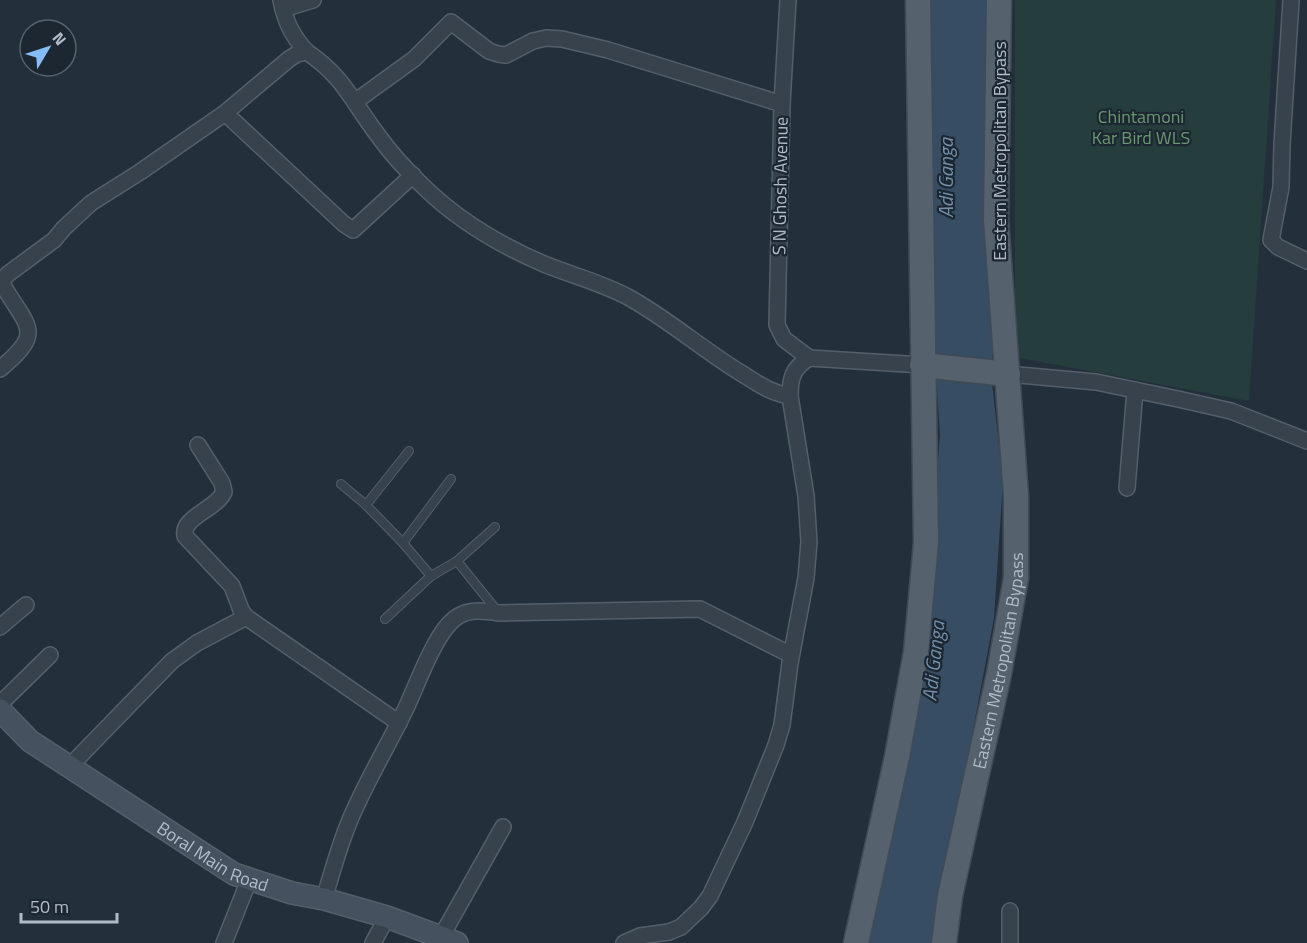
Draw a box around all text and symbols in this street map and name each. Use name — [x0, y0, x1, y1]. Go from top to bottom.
north arrow — [18, 18, 78, 78]
text: N — [47, 27, 72, 50]
street label: Eastern Metropolitan Bypass — [986, 41, 1013, 261]
park label: Chintamoni Kar Bird WLS — [1092, 103, 1190, 151]
street label: S N Ghosh Avenue — [765, 117, 795, 255]
water label: Adi Ganga — [930, 137, 961, 218]
street label: Eastern Metropolitan Bypass — [965, 552, 1030, 771]
water label: Adi Ganga — [913, 619, 953, 703]
street label: Boral Main Road — [152, 814, 272, 898]
scale bar — [21, 886, 117, 924]
text: 50 m — [30, 893, 69, 920]

